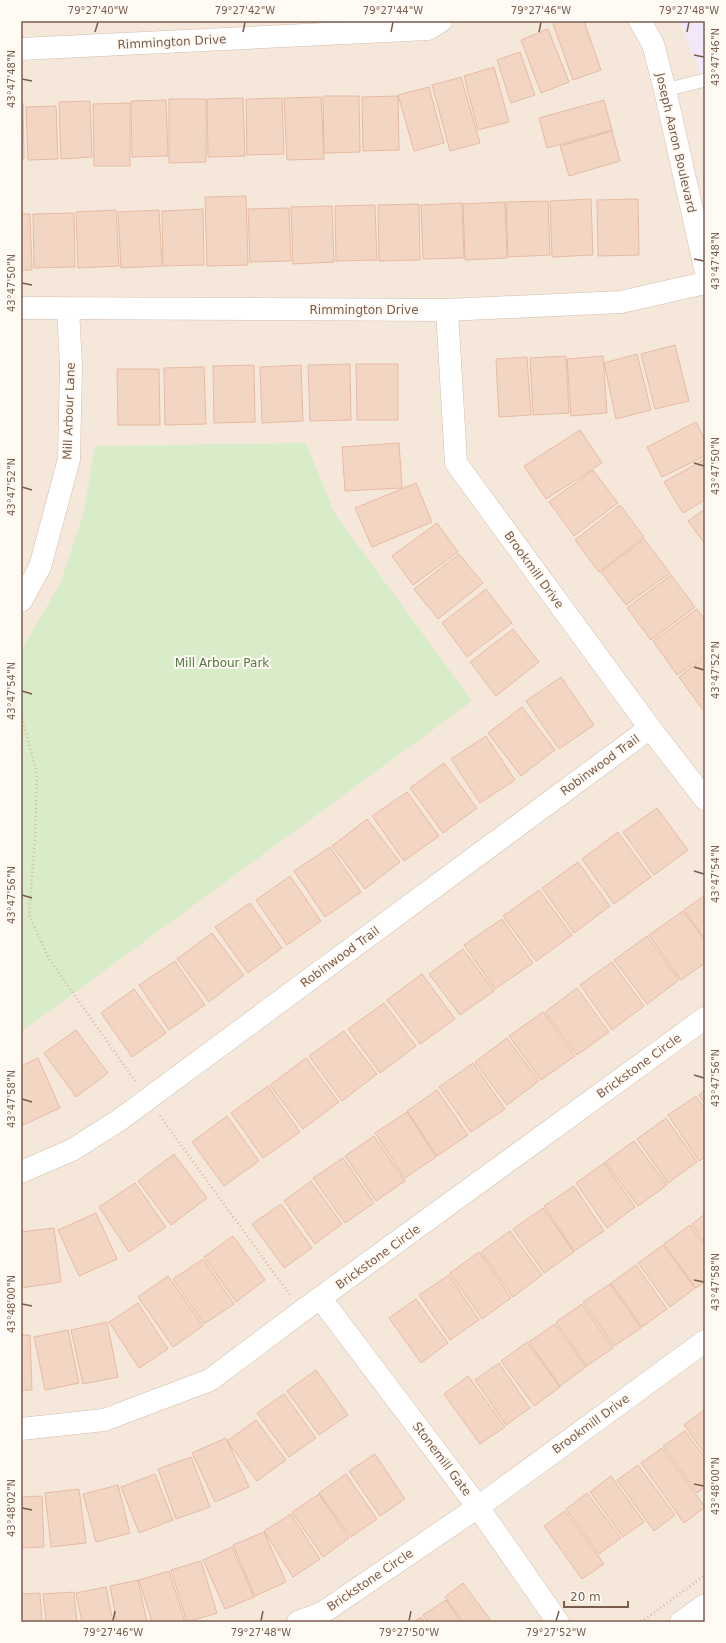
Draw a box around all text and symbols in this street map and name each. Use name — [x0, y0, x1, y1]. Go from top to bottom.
text: 79°27'40"W — [68, 5, 128, 16]
text: 79°27'42"W — [215, 5, 275, 16]
text: 79°27'44"W — [363, 5, 423, 16]
text: 79°27'46"W — [511, 5, 571, 16]
text: 79°27'48"W — [659, 5, 719, 16]
text: 43°47'46"N — [710, 28, 721, 86]
street label: Rimmington Drive — [117, 32, 227, 52]
text: 43°47'48"N — [6, 50, 17, 108]
street label: Joseph Aaron Boulevard — [653, 71, 699, 214]
text: 43°47'48"N — [710, 232, 721, 290]
text: 43°47'50"N — [6, 254, 17, 312]
street label: Rimmington Drive — [309, 303, 419, 317]
street label: Mill Arbour Lane — [60, 362, 78, 460]
text: 43°47'50"N — [710, 437, 721, 495]
text: 43°47'52"N — [6, 458, 17, 516]
street label: Brookmill Drive — [501, 529, 567, 611]
text: 43°47'52"N — [710, 641, 721, 699]
park label: Mill Arbour Park — [175, 656, 269, 670]
text: 43°47'54"N — [6, 662, 17, 720]
street label: Robinwood Trail — [558, 732, 642, 798]
text: 43°47'54"N — [710, 845, 721, 903]
text: 43°47'56"N — [6, 866, 17, 924]
street label: Robinwood Trail — [298, 924, 382, 990]
street label: Brickstone Circle — [594, 1031, 684, 1101]
text: 43°47'56"N — [710, 1049, 721, 1107]
text: 43°47'58"N — [6, 1070, 17, 1128]
street label: Brickstone Circle — [333, 1222, 423, 1292]
text: 43°47'58"N — [710, 1253, 721, 1311]
text: 43°48'00"N — [6, 1275, 17, 1333]
street label: Brookmill Drive — [550, 1391, 632, 1457]
street label: Stonemill Gate — [410, 1419, 474, 1499]
text: 43°48'00"N — [710, 1457, 721, 1515]
text: 43°48'02"N — [6, 1479, 17, 1537]
street label: Brickstone Circle — [324, 1546, 416, 1614]
scale bar — [564, 1583, 628, 1609]
text: 20 m — [570, 1590, 601, 1604]
text: 79°27'46"W — [83, 1627, 143, 1638]
text: 79°27'48"W — [231, 1627, 291, 1638]
text: 79°27'50"W — [379, 1627, 439, 1638]
text: 79°27'52"W — [526, 1627, 586, 1638]

